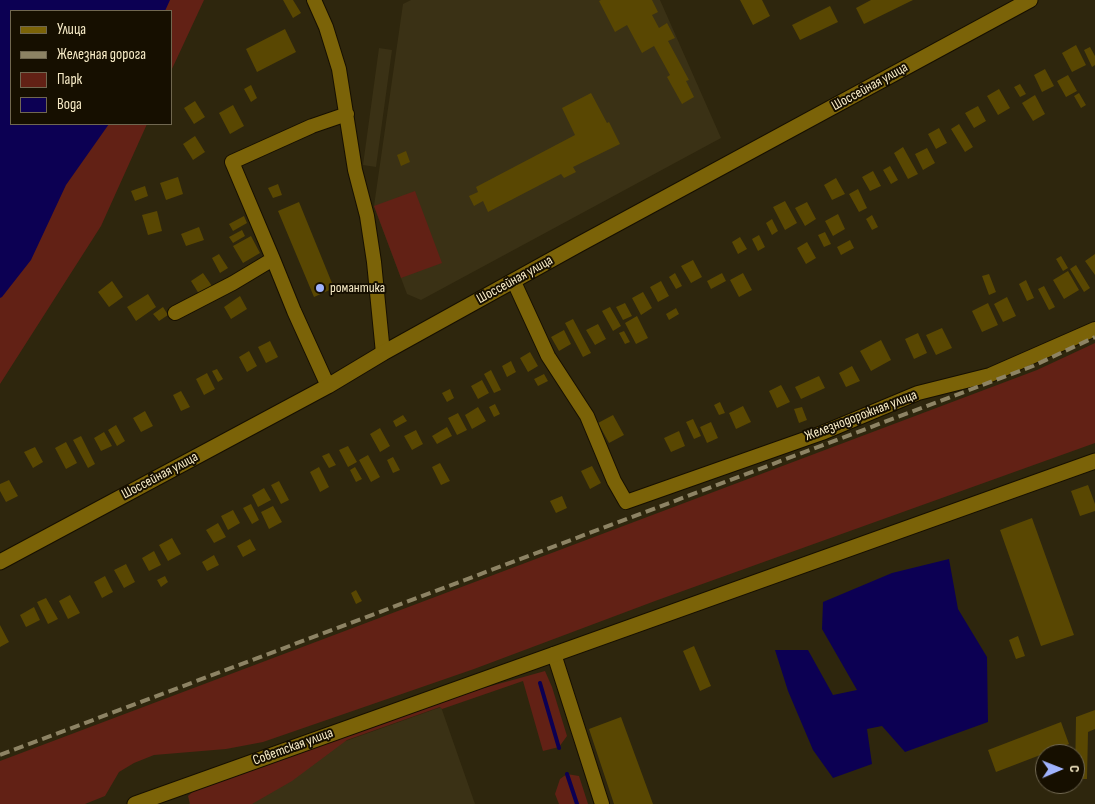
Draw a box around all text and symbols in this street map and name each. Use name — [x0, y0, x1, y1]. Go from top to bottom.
legend — [10, 10, 172, 125]
text: Улица — [57, 20, 86, 39]
text: Железная дорога — [57, 45, 146, 64]
street label: Шоссейная улица — [829, 59, 911, 115]
text: Парк — [57, 70, 82, 89]
text: Вода — [57, 95, 82, 114]
street label: Шоссейная улица — [474, 252, 556, 308]
place label: романтика — [330, 280, 385, 296]
marker: романтика — [314, 282, 326, 294]
street label: Железнодорожная улица — [802, 387, 920, 445]
street label: Шоссейная улица — [119, 449, 201, 503]
street label: Советская улица — [251, 725, 335, 769]
north arrow — [1035, 744, 1085, 794]
text: С — [1066, 765, 1083, 772]

